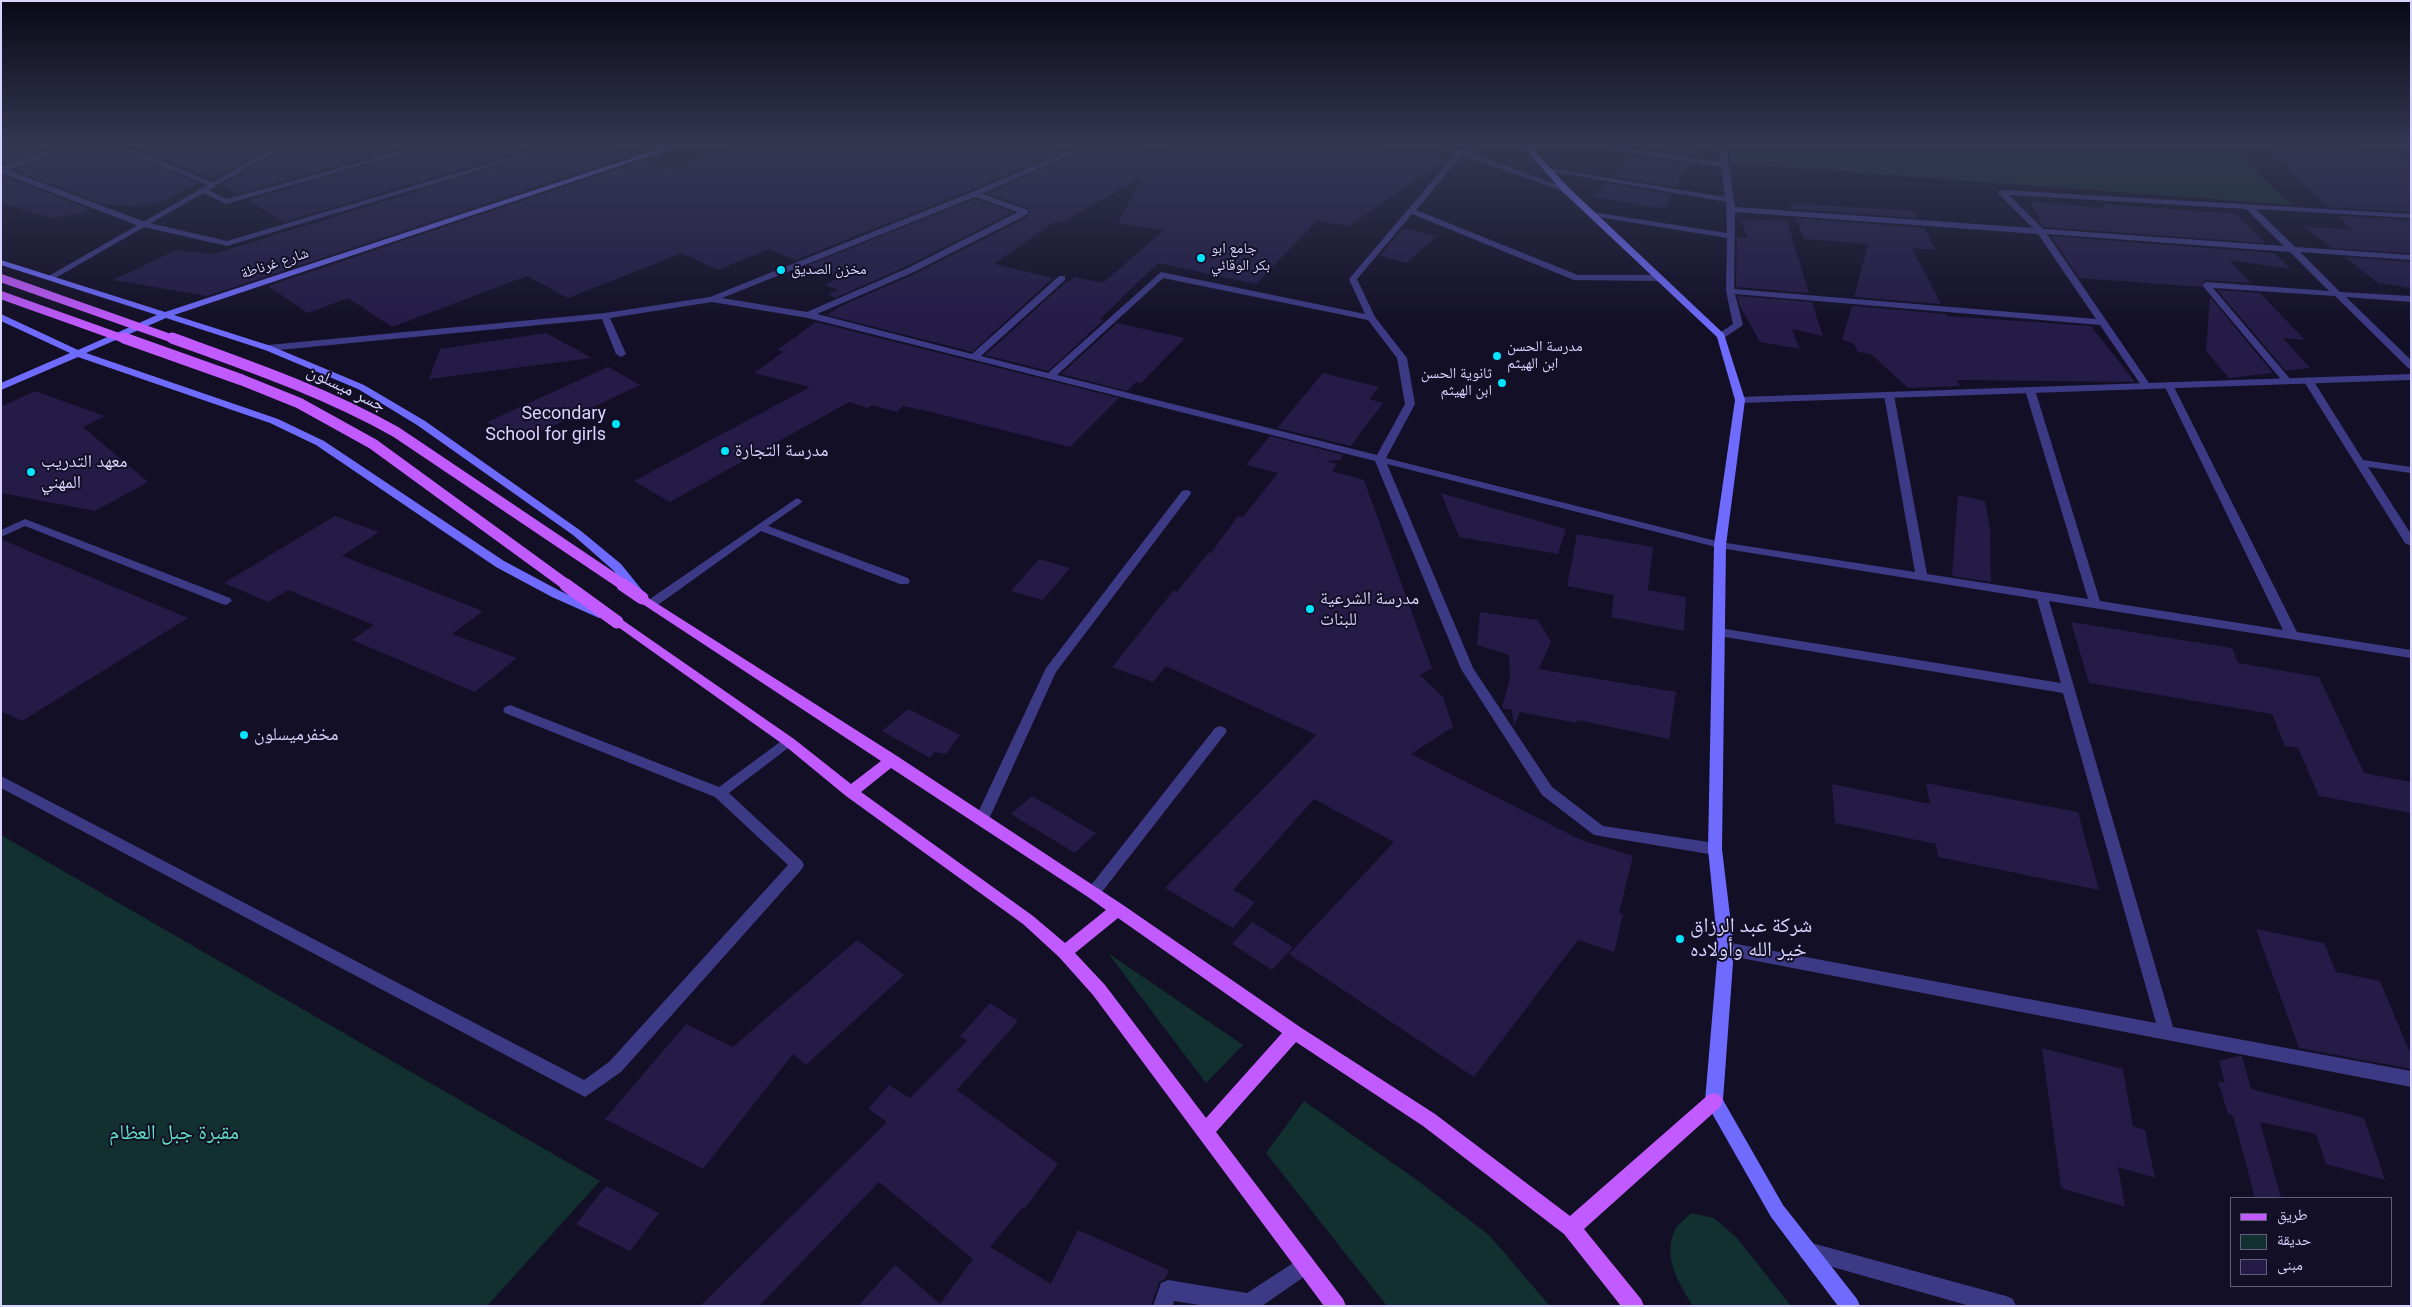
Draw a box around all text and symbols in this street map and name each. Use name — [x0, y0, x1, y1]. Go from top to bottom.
place label: جامع ابو بكر الوقائي — [1211, 240, 1270, 275]
street label: شارع غرناطة — [239, 245, 311, 283]
marker: جامع ابو بكر الوقائي — [1195, 252, 1207, 264]
place label: مخزن الصديق — [791, 261, 867, 279]
marker: مخزن الصديق — [775, 264, 787, 276]
place label: مدرسة الحسن ابن الهيثم — [1507, 338, 1583, 373]
marker: مدرسة الحسن ابن الهيثم — [1491, 350, 1503, 362]
street label: جسر ميسلون — [303, 361, 389, 417]
place label: ثانوية الحسن ابن الهيثم — [1421, 365, 1492, 400]
marker: ثانوية الحسن ابن الهيثم — [1496, 377, 1508, 389]
place label: Secondary School for girls — [485, 403, 606, 446]
marker: Secondary School for girls — [610, 418, 622, 430]
place label: مدرسة التجارة — [735, 440, 829, 462]
marker: مدرسة التجارة — [719, 445, 731, 457]
place label: معهد التدريب المهني — [41, 451, 127, 494]
marker: معهد التدريب المهني — [25, 466, 37, 478]
place label: مدرسة الشرعية للبنات — [1320, 588, 1419, 630]
marker: مدرسة الشرعية للبنات — [1304, 603, 1316, 615]
place label: مخفرميسلون — [254, 724, 338, 746]
marker: مخفرميسلون — [238, 729, 250, 741]
place label: شركة عبد الرزاق خير الله وأولاده — [1690, 914, 1812, 964]
marker: شركة عبد الرزاق خير الله وأولاده — [1674, 933, 1686, 945]
park label: مقبرة جبل العظام — [109, 1121, 239, 1147]
legend — [2230, 1197, 2392, 1287]
text: طريق — [2277, 1206, 2308, 1224]
text: حديقة — [2277, 1231, 2311, 1249]
text: مبنى — [2277, 1256, 2303, 1274]

